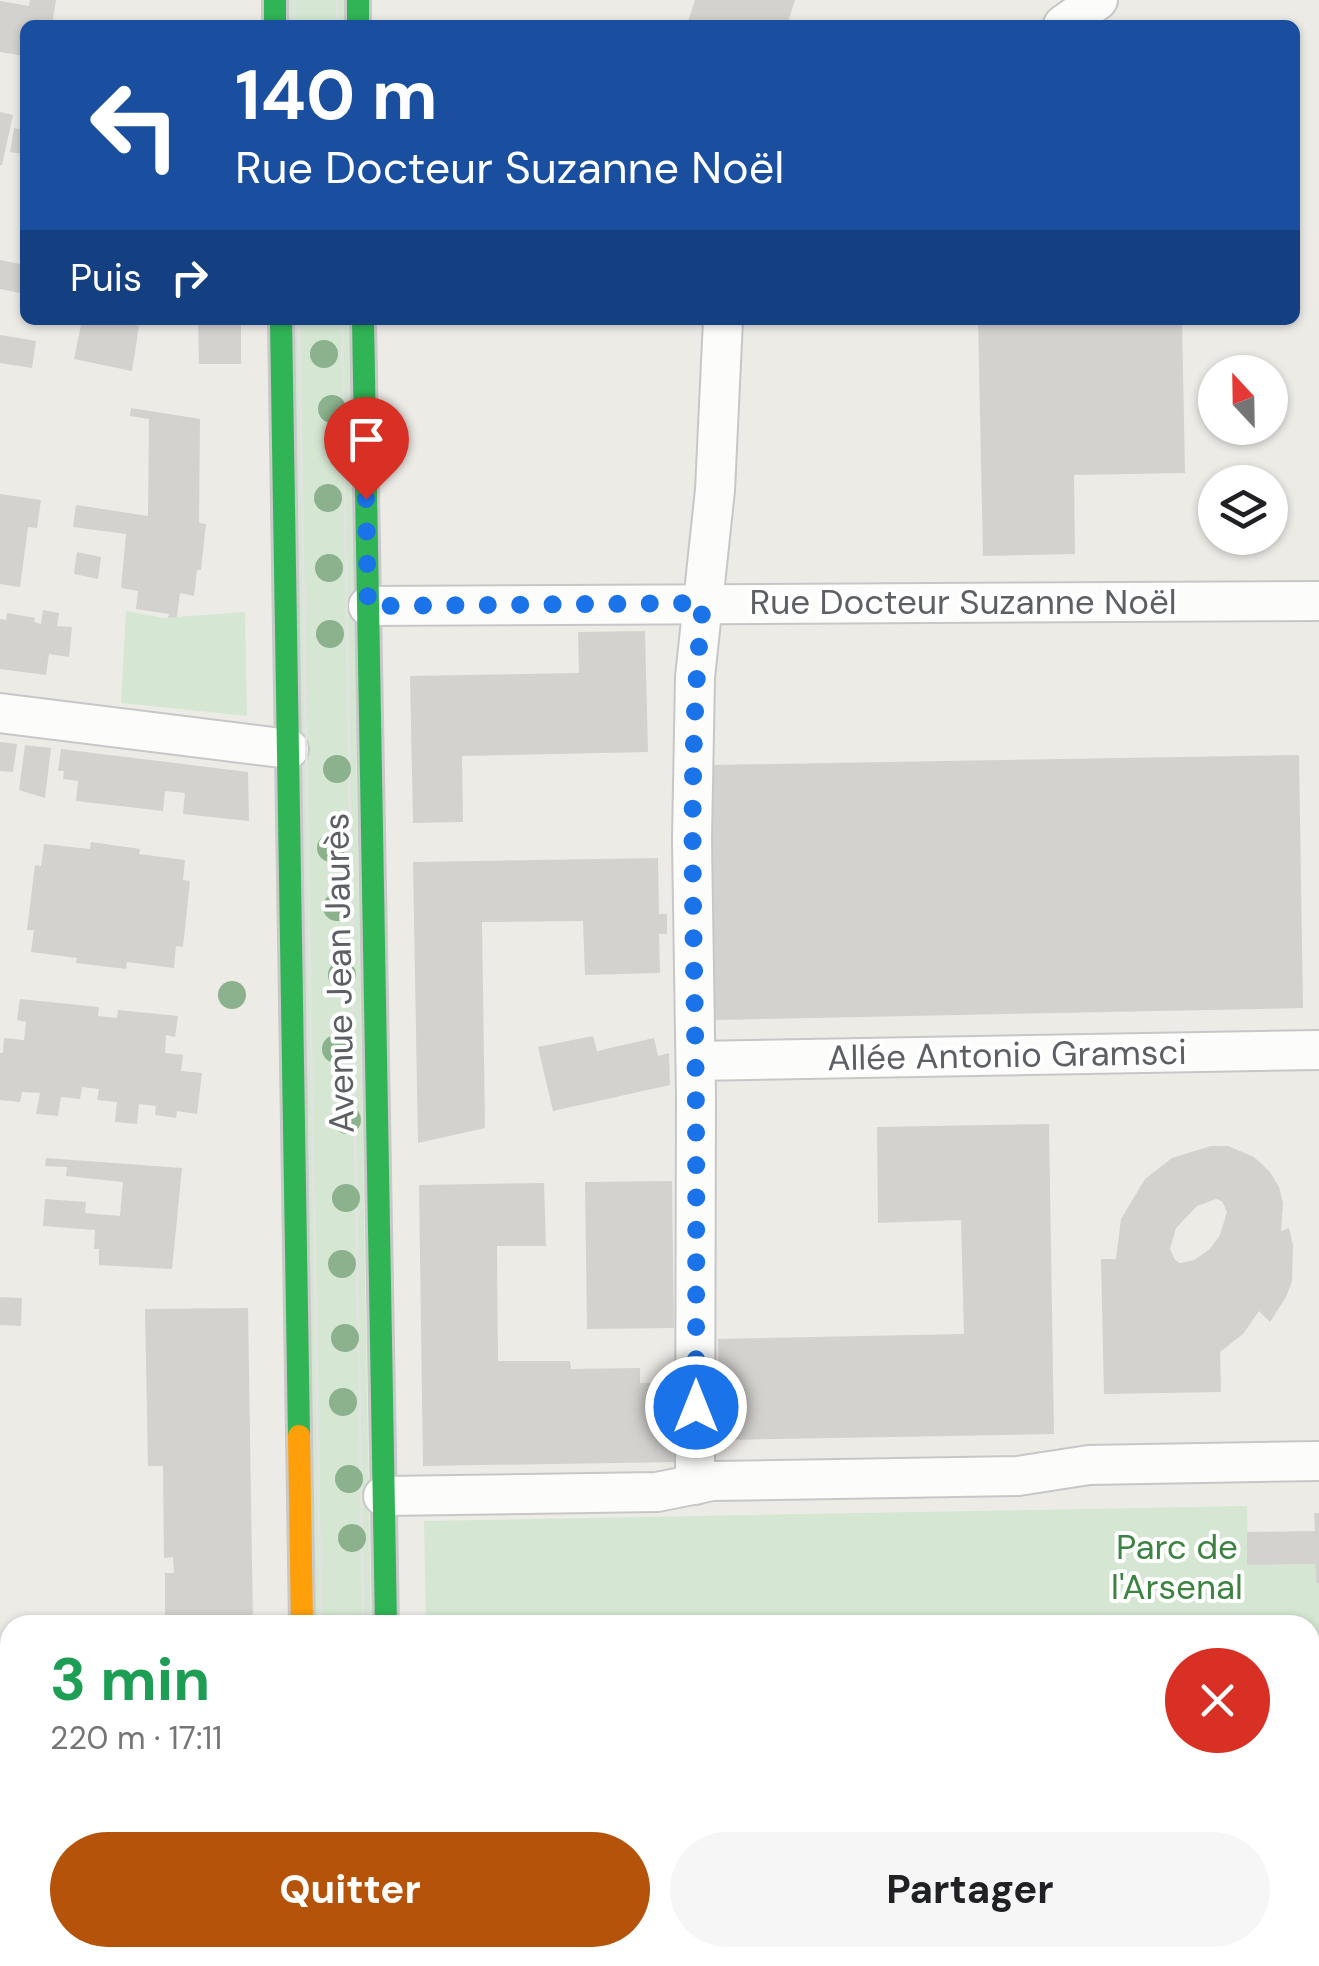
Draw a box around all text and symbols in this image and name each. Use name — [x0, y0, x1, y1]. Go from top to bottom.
text: 140 m — [235, 50, 438, 141]
icon: left — [70, 60, 200, 190]
text: Rue Docteur Suzanne Noël — [235, 138, 784, 197]
icon: right — [162, 250, 217, 305]
text: Puis — [70, 253, 142, 303]
north arrow — [1198, 355, 1288, 445]
map controls — [1198, 355, 1288, 555]
pin — [324, 397, 409, 500]
icon: arrive — [339, 412, 394, 467]
button: layers — [1198, 465, 1288, 555]
street label: Rue Docteur Suzanne Noël — [749, 579, 1177, 625]
street label: Avenue Jean Jaurès — [313, 812, 365, 1134]
street label: Allée Antonio Gramsci — [827, 1029, 1187, 1081]
position arrow — [644, 1355, 748, 1459]
park label: Parc de l'Arsenal — [1111, 1524, 1243, 1610]
text: 3 min — [50, 1640, 210, 1719]
button: close — [1165, 1648, 1270, 1753]
text: 220 m · 17:11 — [50, 1717, 222, 1759]
button: Quitter — [50, 1832, 650, 1947]
button: Partager — [670, 1832, 1270, 1947]

